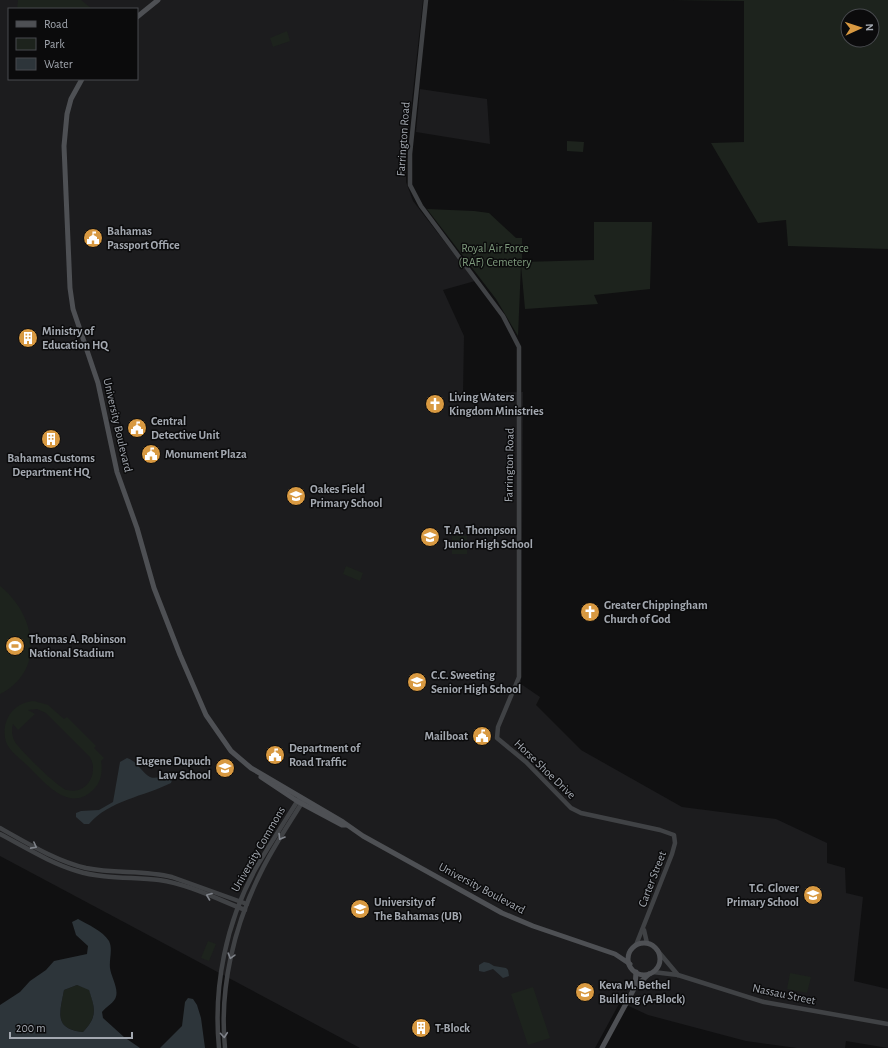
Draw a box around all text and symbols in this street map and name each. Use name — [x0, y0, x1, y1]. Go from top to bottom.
legend — [8, 8, 138, 80]
north arrow — [840, 8, 880, 48]
text: Road — [44, 18, 68, 30]
text: N — [864, 23, 875, 32]
text: Park — [44, 38, 65, 50]
text: Water — [44, 58, 73, 70]
street label: Farrington Road — [394, 101, 412, 177]
place label: Bahamas Passport Office — [107, 225, 180, 251]
public building icon: Bahamas Passport Office — [82, 227, 104, 249]
park label: Royal Air Force (RAF) Cemetery — [459, 242, 531, 269]
place label: Ministry of Education HQ — [42, 325, 109, 352]
building icon: Ministry of Education HQ — [17, 327, 39, 349]
street label: University Boulevard — [100, 377, 135, 473]
place label: Living Waters Kingdom Ministries — [449, 391, 544, 417]
church icon: Living Waters Kingdom Ministries — [424, 393, 446, 415]
place label: Central Detective Unit — [151, 415, 220, 441]
public building icon: Central Detective Unit — [126, 417, 148, 439]
building icon: Bahamas Customs Department HQ — [40, 428, 62, 450]
street label: Farrington Road — [502, 428, 516, 502]
public building icon: Monument Plaza — [140, 443, 162, 465]
place label: Monument Plaza — [165, 448, 247, 460]
place label: Bahamas Customs Department HQ — [7, 452, 95, 479]
place label: Oakes Field Primary School — [310, 483, 382, 510]
school or university icon: Oakes Field Primary School — [285, 485, 307, 507]
place label: T. A. Thompson Junior High School — [444, 524, 533, 550]
school or university icon: T. A. Thompson Junior High School — [419, 526, 441, 548]
place label: Greater Chippingham Church of God — [604, 599, 708, 625]
church icon: Greater Chippingham Church of God — [579, 601, 601, 623]
place label: Thomas A. Robinson National Stadium — [29, 633, 126, 659]
sports icon: Thomas A. Robinson National Stadium — [4, 635, 26, 657]
place label: C.C. Sweeting Senior High School — [431, 669, 521, 695]
school or university icon: C.C. Sweeting Senior High School — [406, 671, 428, 693]
public building icon: Mailboat — [471, 725, 493, 747]
place label: Mailboat — [424, 730, 468, 742]
street label: Horse Shoe Drive — [512, 737, 578, 801]
place label: Department of Road Traffic — [289, 742, 361, 768]
public building icon: Department of Road Traffic — [264, 744, 286, 766]
place label: Eugene Dupuch Law School — [136, 755, 211, 781]
school or university icon: Eugene Dupuch Law School — [214, 757, 236, 779]
street label: University Commons — [229, 804, 288, 894]
one-way arrow — [279, 833, 286, 840]
one-way arrow — [30, 842, 37, 849]
street label: Carter Street — [636, 849, 668, 909]
street label: University Boulevard — [436, 860, 527, 917]
place label: T.G. Glover Primary School — [727, 882, 800, 909]
school or university icon: T.G. Glover Primary School — [802, 884, 824, 906]
one-way arrow — [205, 892, 212, 900]
place label: University of The Bahamas (UB) — [374, 896, 462, 923]
school or university icon: University of The Bahamas (UB) — [349, 898, 371, 920]
one-way arrow — [228, 953, 236, 959]
place label: Keva M. Bethel Building (A-Block) — [599, 979, 686, 1006]
school or university icon: Keva M. Bethel Building (A-Block) — [574, 981, 596, 1003]
street label: Nassau Street — [751, 981, 817, 1007]
scale bar — [10, 1014, 132, 1040]
building icon: T-Block — [410, 1017, 432, 1039]
text: 200 m — [16, 1022, 46, 1034]
place label: T-Block — [435, 1022, 470, 1034]
one-way arrow — [219, 1032, 228, 1039]

